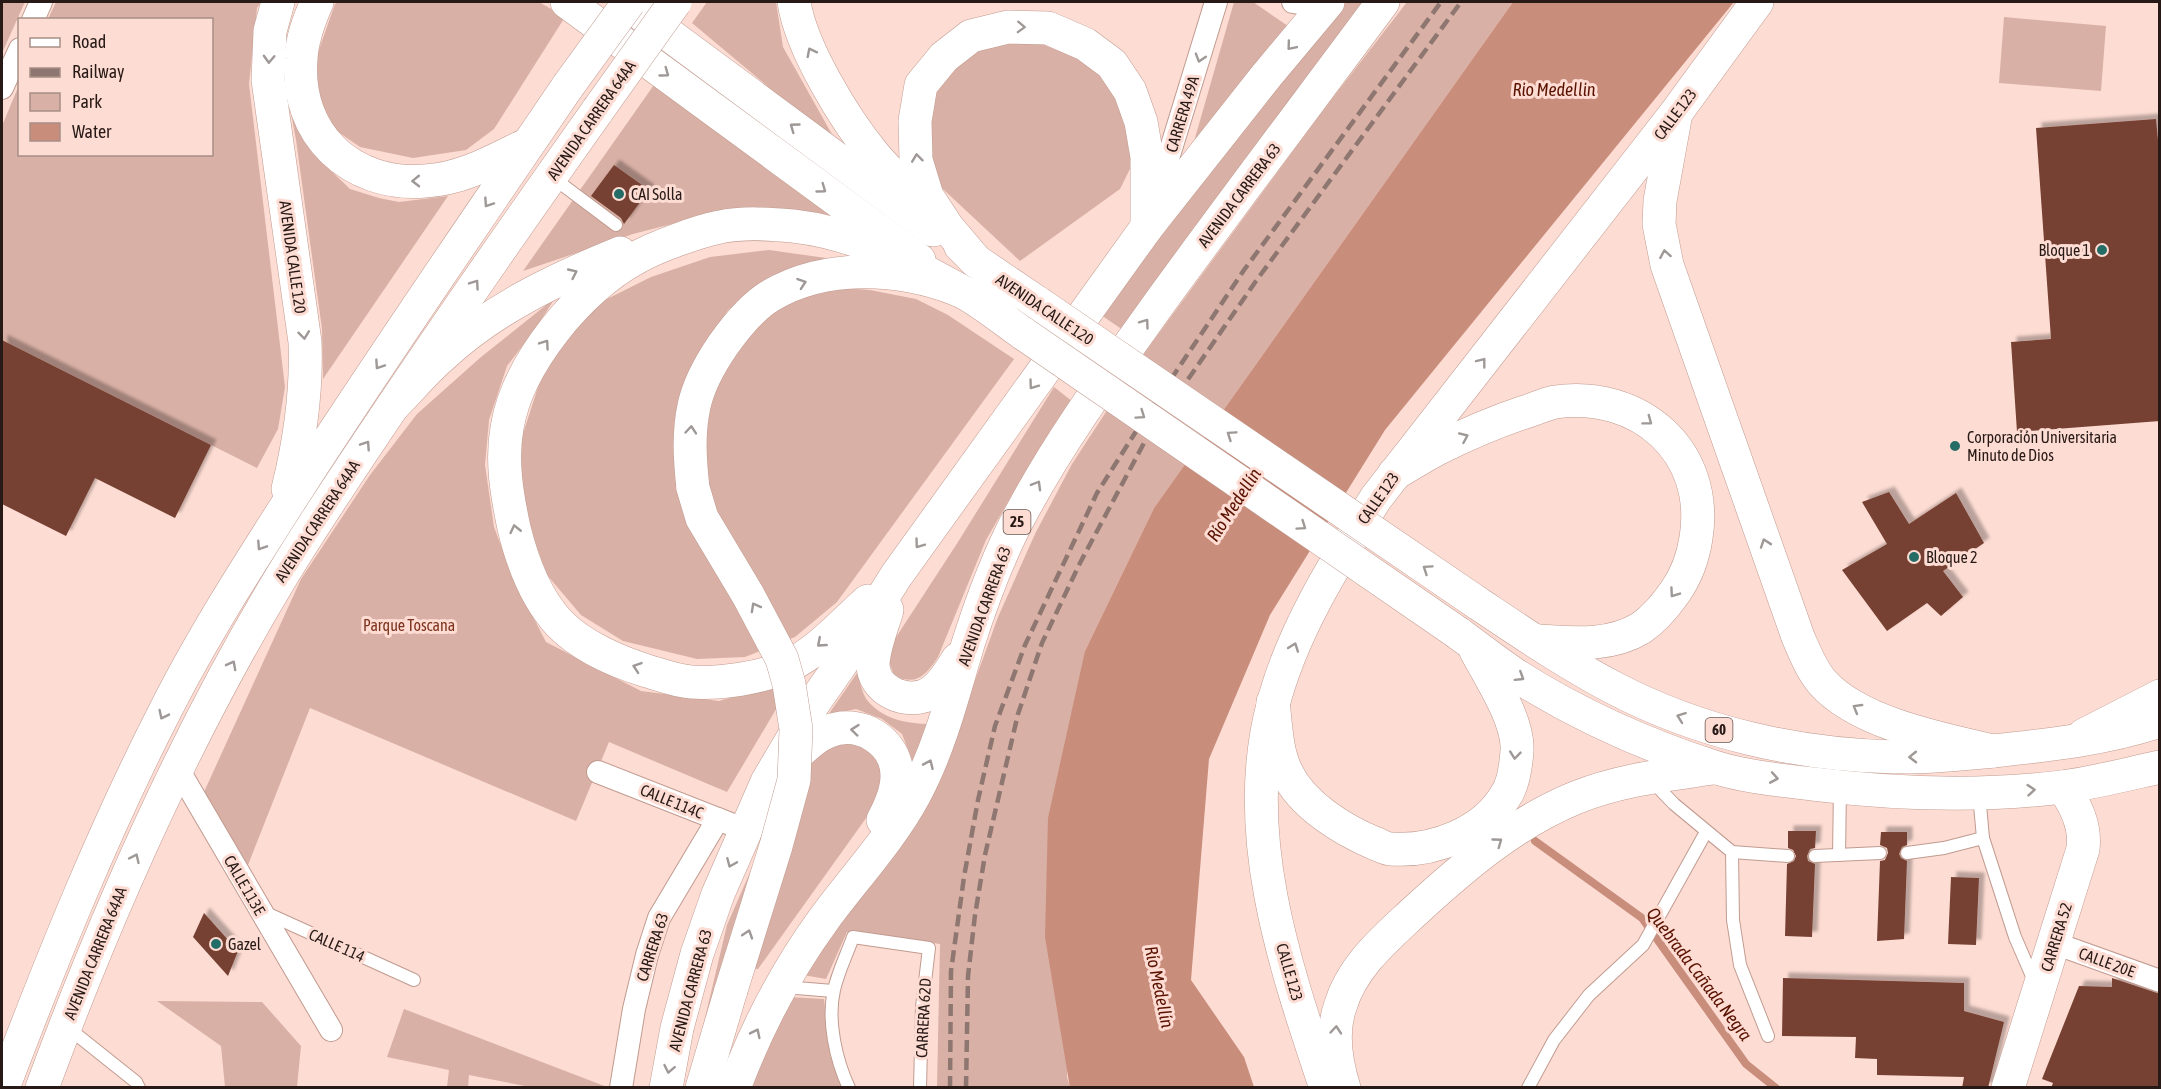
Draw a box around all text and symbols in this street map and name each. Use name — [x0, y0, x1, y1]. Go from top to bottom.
legend — [18, 18, 213, 156]
one-way arrow — [1017, 21, 1026, 34]
text: Road — [72, 31, 106, 52]
one-way arrow — [1287, 39, 1298, 50]
one-way arrow — [806, 47, 818, 58]
one-way arrow — [1195, 52, 1207, 63]
one-way arrow — [263, 54, 275, 63]
street label: AVENIDA CARRERA 64AA — [543, 57, 639, 183]
text: Railway — [72, 61, 124, 82]
one-way arrow — [658, 66, 669, 77]
street label: CARRERA 49A — [1162, 74, 1202, 154]
water label: Rio Medellin — [1512, 79, 1596, 100]
street label: CALLE 123 — [1650, 85, 1700, 143]
text: Park — [72, 91, 102, 112]
text: Water — [72, 121, 112, 142]
one-way arrow — [789, 123, 800, 134]
street label: AVENIDA CARRERA 63 — [1194, 139, 1284, 251]
one-way arrow — [911, 153, 924, 162]
one-way arrow — [411, 175, 420, 188]
one-way arrow — [816, 181, 827, 192]
place label: CAI Solla — [631, 185, 682, 203]
marker: CAI Solla — [612, 187, 626, 201]
one-way arrow — [484, 197, 495, 208]
street label: AVENIDA CALLE 120 — [276, 199, 310, 315]
place label: Bloque 1 — [2039, 241, 2090, 260]
marker: Bloque 1 — [2095, 243, 2109, 257]
one-way arrow — [1659, 249, 1672, 259]
one-way arrow — [567, 268, 578, 280]
street label: AVENIDA CALLE 120 — [993, 270, 1097, 348]
one-way arrow — [796, 277, 807, 290]
one-way arrow — [468, 279, 479, 290]
one-way arrow — [1138, 319, 1149, 330]
one-way arrow — [297, 331, 310, 340]
one-way arrow — [538, 340, 549, 351]
one-way arrow — [375, 358, 386, 369]
one-way arrow — [1475, 358, 1486, 369]
one-way arrow — [1029, 379, 1040, 390]
one-way arrow — [1135, 408, 1146, 419]
one-way arrow — [1641, 414, 1652, 425]
one-way arrow — [684, 425, 697, 434]
place label: Corporación Universitaria Minuto de Dios — [1967, 428, 2117, 464]
one-way arrow — [1227, 431, 1238, 442]
one-way arrow — [1458, 433, 1469, 445]
marker: Corporación Universitaria Minuto de Dios — [1948, 439, 1962, 453]
one-way arrow — [359, 441, 370, 452]
street label: AVENIDA CARRERA 64AA — [271, 457, 363, 585]
water label: Río Medellín — [1202, 464, 1265, 545]
street label: CALLE 123 — [1354, 469, 1402, 527]
one-way arrow — [1030, 481, 1041, 491]
road number: 25 — [1004, 510, 1030, 534]
one-way arrow — [1295, 519, 1306, 530]
one-way arrow — [509, 525, 522, 535]
one-way arrow — [915, 537, 926, 548]
one-way arrow — [1760, 538, 1773, 549]
one-way arrow — [257, 539, 268, 550]
street label: AVENIDA CARRERA 63 — [954, 544, 1014, 668]
place label: Bloque 2 — [1926, 548, 1977, 567]
marker: Bloque 2 — [1907, 550, 1921, 564]
one-way arrow — [1423, 565, 1434, 576]
one-way arrow — [1670, 587, 1681, 598]
one-way arrow — [751, 603, 762, 613]
park label: Parque Toscana — [363, 616, 455, 635]
one-way arrow — [817, 636, 828, 647]
one-way arrow — [1286, 642, 1299, 653]
one-way arrow — [225, 661, 236, 671]
one-way arrow — [632, 662, 643, 675]
one-way arrow — [1514, 670, 1524, 682]
one-way arrow — [1853, 704, 1863, 715]
one-way arrow — [159, 708, 171, 719]
one-way arrow — [1676, 711, 1687, 724]
road number: 60 — [1706, 718, 1732, 742]
one-way arrow — [850, 724, 860, 737]
one-way arrow — [1509, 751, 1522, 760]
one-way arrow — [1909, 751, 1918, 763]
one-way arrow — [921, 759, 933, 770]
one-way arrow — [1770, 772, 1779, 784]
street label: CALLE 114C — [638, 780, 706, 822]
one-way arrow — [2027, 784, 2036, 797]
one-way arrow — [1492, 838, 1503, 849]
street label: CALLE 113E — [221, 852, 269, 918]
one-way arrow — [128, 854, 140, 865]
one-way arrow — [726, 857, 738, 868]
street label: AVENIDA CARRERA 64AA — [60, 884, 130, 1022]
street label: CARRERA 52 — [2037, 900, 2075, 974]
water label: Quebrada Cañada Negra — [1642, 903, 1757, 1045]
street label: CARRERA 63 — [632, 910, 672, 984]
street label: CALLE 114 — [306, 925, 368, 965]
street label: AVENIDA CARRERA 63 — [665, 927, 715, 1053]
one-way arrow — [741, 929, 753, 940]
place label: Gazel — [228, 935, 262, 953]
marker: Gazel — [209, 937, 223, 951]
street label: CALLE 123 — [1273, 941, 1307, 1003]
water label: Río Medellín — [1141, 944, 1178, 1030]
street label: CALLE 20E — [2077, 944, 2138, 980]
street label: CARRERA 62D — [912, 978, 934, 1058]
one-way arrow — [1330, 1026, 1343, 1035]
one-way arrow — [749, 1029, 760, 1040]
one-way arrow — [663, 1064, 676, 1074]

